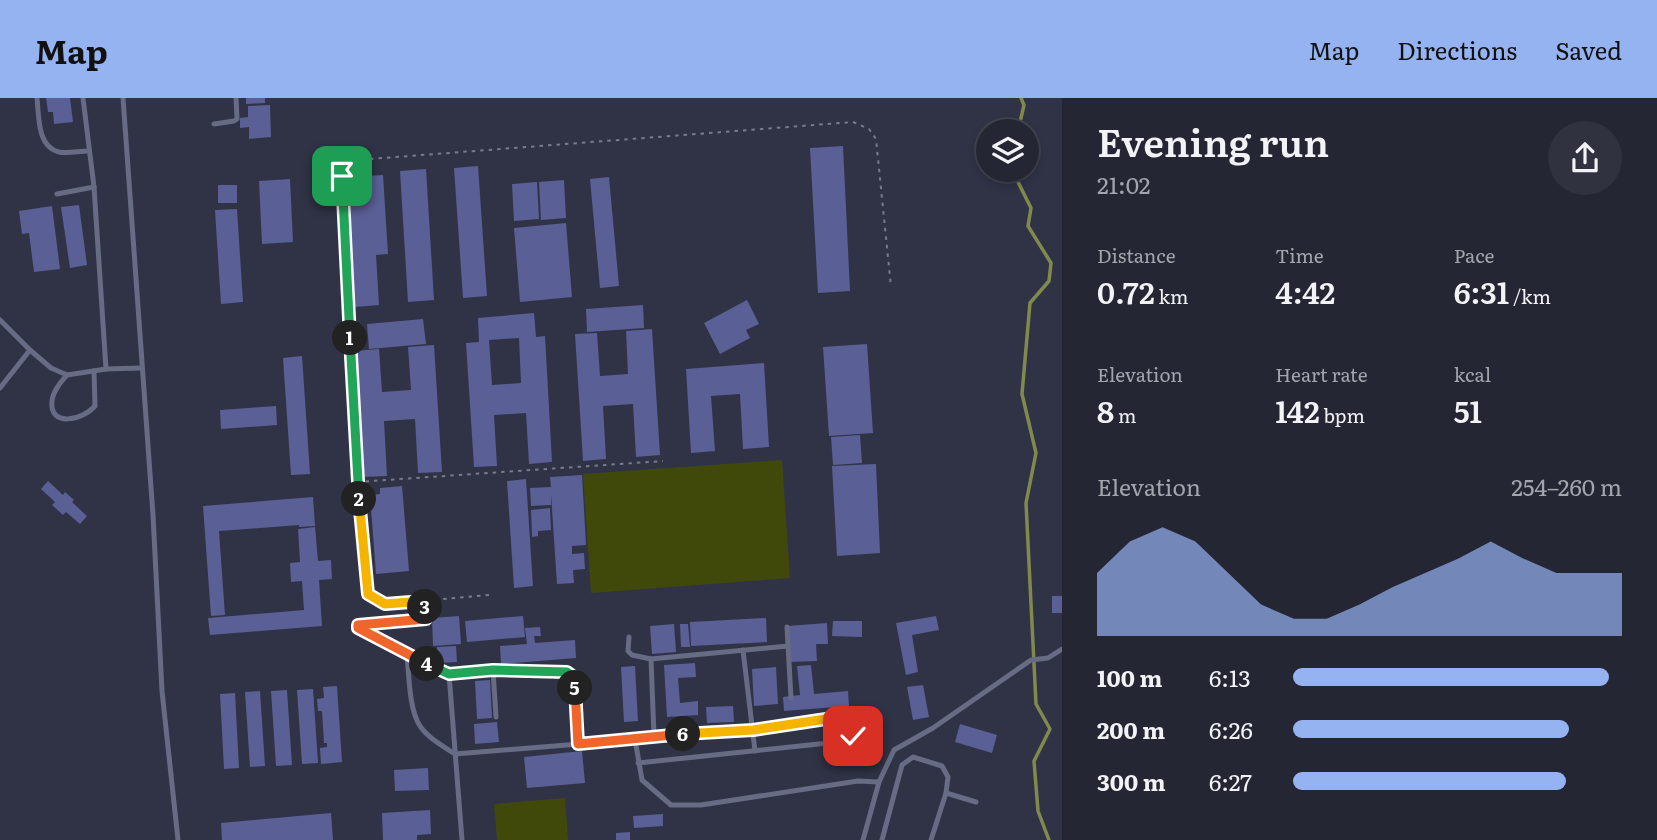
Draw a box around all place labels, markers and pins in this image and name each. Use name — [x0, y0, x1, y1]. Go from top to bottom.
pin — [312, 146, 372, 206]
pin: 1 — [332, 320, 368, 356]
pin: 2 — [342, 482, 376, 516]
pin: 3 — [408, 589, 442, 624]
pin: 4 — [410, 646, 444, 682]
pin: 5 — [558, 670, 592, 706]
pin — [823, 706, 883, 766]
pin: 6 — [666, 716, 700, 752]

